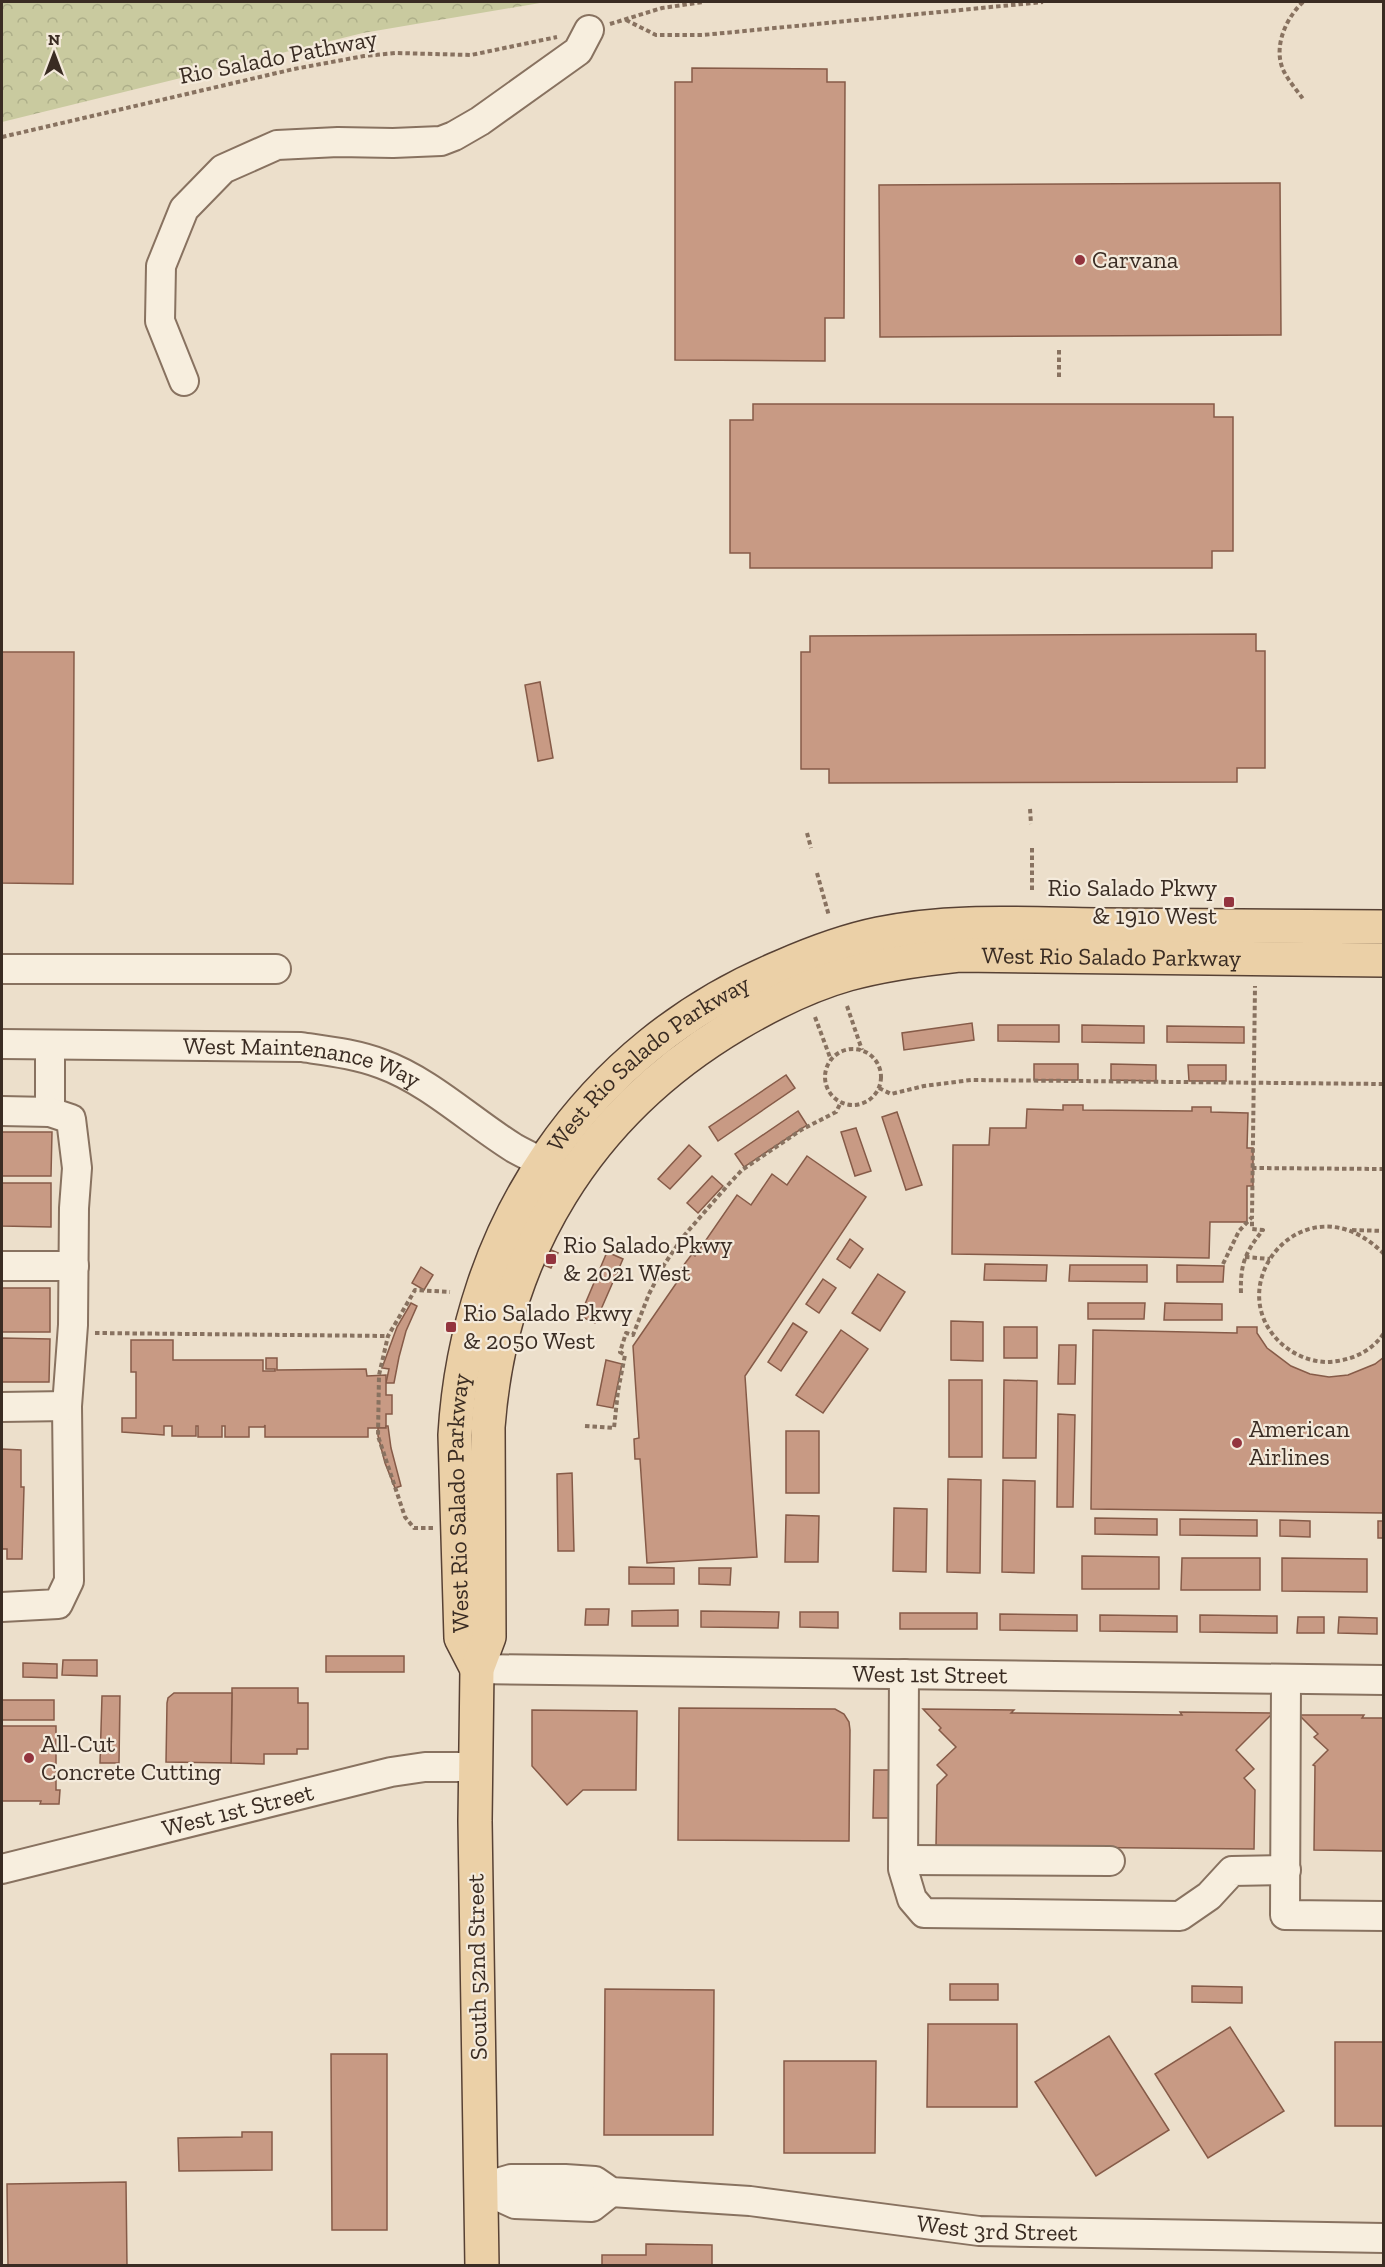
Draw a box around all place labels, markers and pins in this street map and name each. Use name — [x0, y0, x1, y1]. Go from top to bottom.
place label: Carvana — [1092, 245, 1179, 274]
marker: Carvana — [1073, 253, 1087, 267]
place label: Rio Salado Pkwy & 1910 West — [1048, 873, 1218, 930]
marker: Rio Salado Pkwy & 1910 West — [1222, 895, 1236, 909]
place label: Rio Salado Pkwy & 2021 West — [563, 1230, 733, 1287]
marker: Rio Salado Pkwy & 2021 West — [544, 1252, 558, 1266]
place label: Rio Salado Pkwy & 2050 West — [463, 1298, 633, 1355]
marker: Rio Salado Pkwy & 2050 West — [444, 1320, 458, 1334]
place label: American Airlines — [1249, 1414, 1350, 1471]
marker: American Airlines — [1230, 1436, 1244, 1450]
place label: All-Cut Concrete Cutting — [41, 1729, 221, 1786]
marker: All-Cut Concrete Cutting — [22, 1751, 36, 1765]

